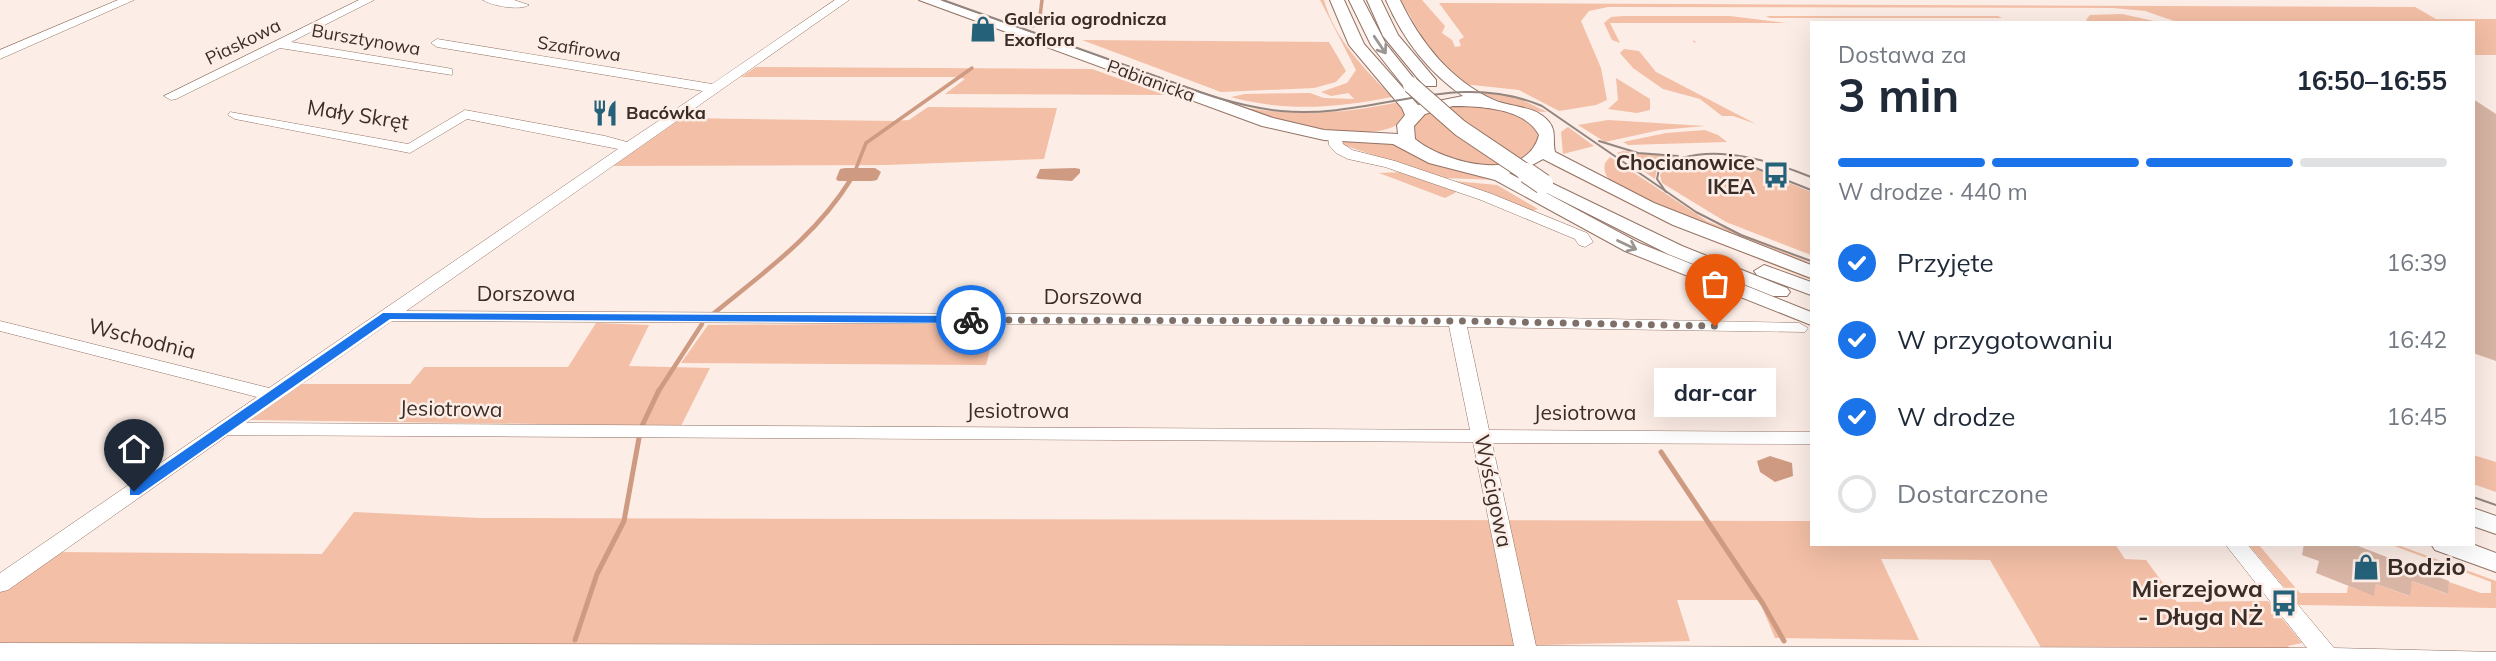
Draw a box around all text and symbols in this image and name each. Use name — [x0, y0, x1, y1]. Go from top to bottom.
place label: Galeria ogrodnicza Exoflora — [1004, 7, 1167, 51]
street label: Piaskowa — [201, 13, 284, 70]
shop icon: Galeria ogrodnicza Exoflora — [968, 14, 998, 44]
street label: Bursztynowa — [310, 19, 422, 60]
street label: Szafirowa — [536, 31, 623, 66]
one-way arrow — [1372, 35, 1387, 54]
text: Dostawa za — [1838, 40, 1967, 69]
street label: Pabianicka — [1104, 54, 1198, 107]
text: 16:50–16:55 — [2296, 64, 2447, 97]
text: 3 min — [1838, 66, 1959, 124]
street label: Mały Skręt — [306, 93, 411, 135]
restaurant icon: Bacówka — [590, 98, 620, 128]
place label: Bacówka — [626, 101, 706, 124]
place label: Chocianowice IKEA — [1616, 149, 1755, 199]
bus stop icon: Chocianowice IKEA — [1761, 160, 1791, 190]
text: W drodze · 440 m — [1838, 177, 2028, 206]
one-way arrow — [1616, 239, 1637, 252]
icon: check — [1838, 244, 1876, 282]
text: Przyjęte — [1897, 246, 1994, 279]
text: 16:39 — [2387, 248, 2447, 277]
pin — [1685, 254, 1745, 326]
icon: bag — [1696, 265, 1734, 303]
street label: Dorszowa — [477, 280, 575, 306]
street label: Dorszowa — [1044, 283, 1142, 309]
courier — [936, 285, 1006, 355]
icon: bike — [952, 301, 990, 339]
street label: Wschodnia — [86, 312, 199, 364]
icon: check — [1838, 321, 1876, 359]
text: W przygotowaniu — [1897, 323, 2113, 356]
text: 16:42 — [2387, 325, 2447, 354]
callout: dar-car — [1654, 368, 1776, 417]
text: dar-car — [1674, 378, 1756, 407]
street label: Jesiotrowa — [399, 394, 503, 422]
street label: Jesiotrowa — [967, 397, 1069, 423]
icon: check — [1838, 398, 1876, 436]
street label: Jesiotrowa — [1534, 399, 1636, 425]
text: W drodze — [1897, 400, 2015, 433]
text: 16:45 — [2387, 402, 2447, 431]
pin — [104, 419, 164, 491]
icon: home — [115, 430, 153, 468]
street label: Wyścigowa — [1469, 432, 1519, 550]
text: Dostarczone — [1897, 477, 2048, 510]
place label: Bodzio — [2387, 551, 2466, 581]
shop icon: Bodzio — [2351, 552, 2381, 582]
place label: Mierzejowa - Długa NŻ — [2132, 573, 2263, 631]
bus stop icon: Mierzejowa - Długa NŻ — [2269, 588, 2299, 618]

